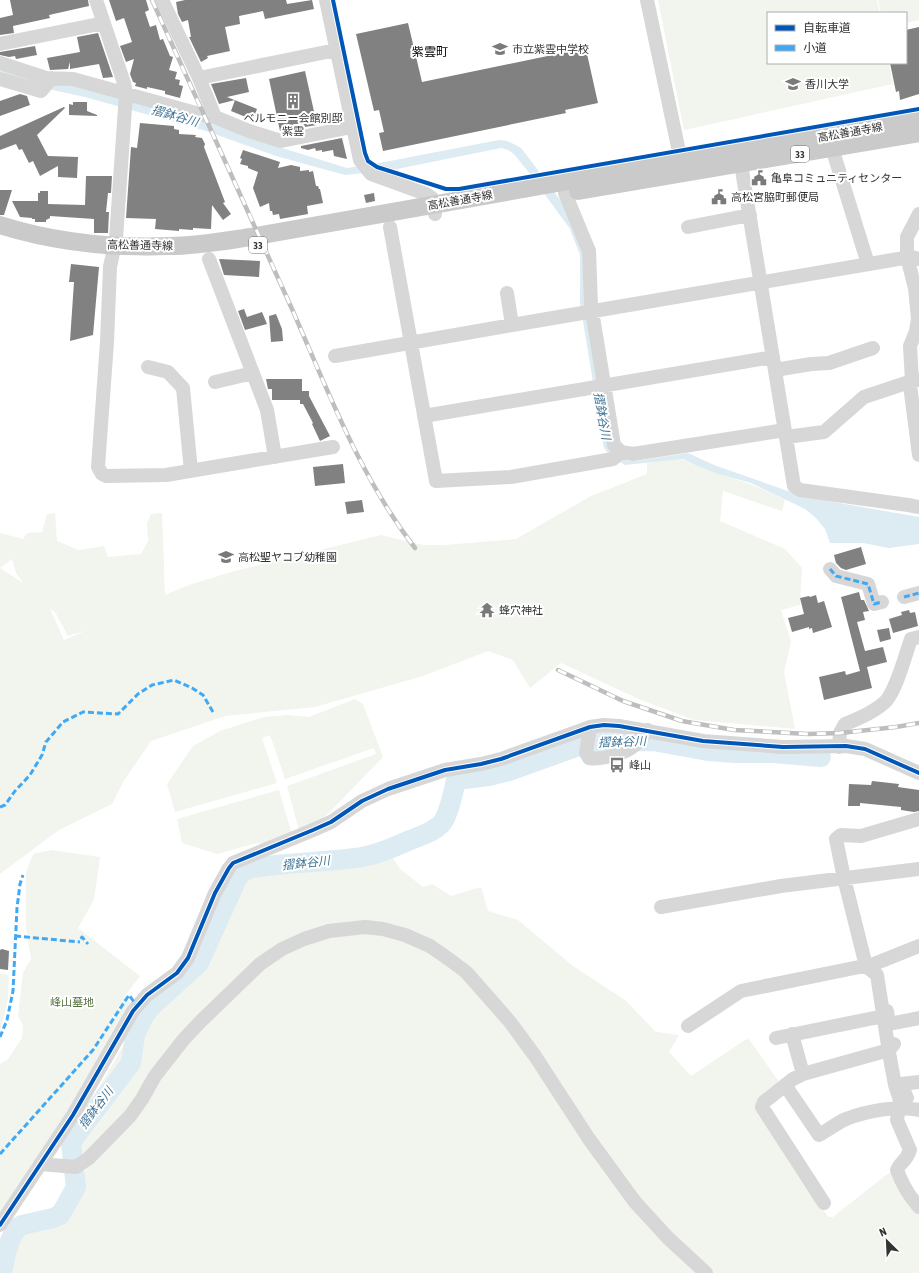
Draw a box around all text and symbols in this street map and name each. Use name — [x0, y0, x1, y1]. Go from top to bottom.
legend — [767, 12, 907, 64]
text: 自転車道 — [803, 21, 851, 35]
school or university icon: 市立紫雲中学校 — [491, 40, 509, 58]
text: 小道 — [803, 41, 827, 55]
place label: 市立紫雲中学校 — [512, 43, 589, 55]
district label: 紫雲町 — [412, 45, 448, 59]
school or university icon: 香川大学 — [784, 75, 802, 93]
place label: 香川大学 — [805, 78, 849, 90]
building icon: ベルモニー会館別邸 紫雲 — [284, 92, 302, 110]
water label: 摺鉢谷川 — [150, 103, 202, 130]
place label: ベルモニー会館別邸 紫雲 — [244, 112, 343, 137]
street label: 高松善通寺線 — [816, 120, 884, 144]
road number: 33 — [791, 146, 809, 162]
public building icon: 亀阜コミュニティセンター — [750, 169, 768, 187]
place label: 亀阜コミュニティセンター — [771, 172, 902, 184]
street label: 高松善通寺線 — [426, 188, 494, 212]
public building icon: 高松宮脇町郵便局 — [710, 188, 728, 206]
place label: 高松宮脇町郵便局 — [731, 191, 819, 203]
road number: 33 — [249, 237, 267, 253]
street label: 高松善通寺線 — [107, 238, 173, 252]
water label: 摺鉢谷川 — [591, 391, 613, 443]
school or university icon: 高松聖ヤコブ幼稚園 — [217, 548, 235, 566]
place label: 高松聖ヤコブ幼稚園 — [238, 551, 337, 563]
temple icon: 蜂穴神社 — [478, 601, 496, 619]
place label: 蜂穴神社 — [499, 604, 543, 616]
water label: 摺鉢谷川 — [598, 734, 648, 750]
bus stop icon: 峰山 — [608, 756, 626, 774]
place label: 峰山 — [629, 759, 651, 771]
water label: 摺鉢谷川 — [281, 853, 333, 872]
park label: 峰山墓地 — [50, 996, 94, 1008]
water label: 摺鉢谷川 — [76, 1083, 117, 1131]
north arrow — [867, 1221, 907, 1261]
text: N — [878, 1225, 888, 1239]

